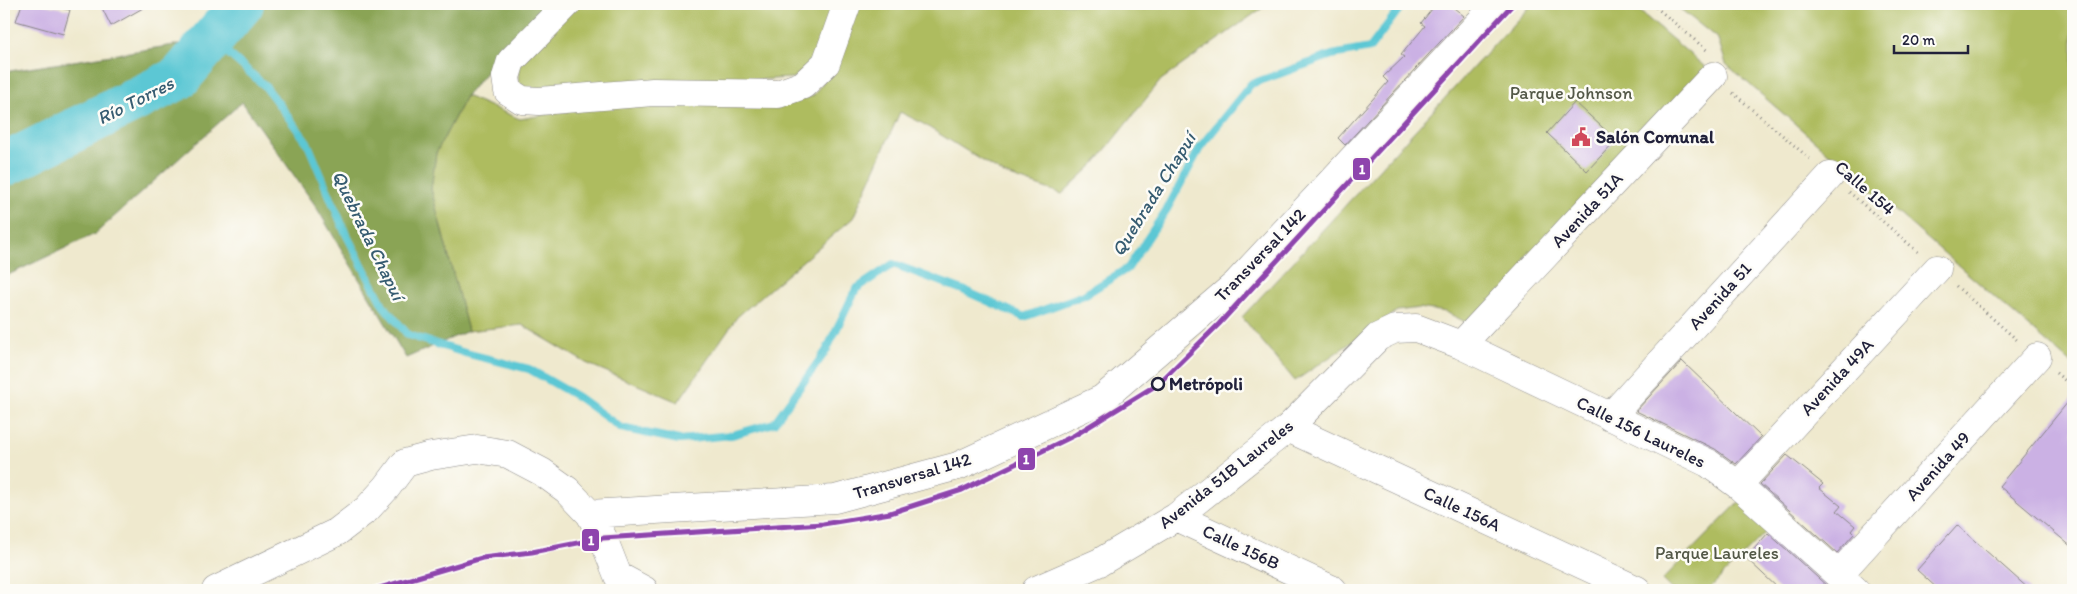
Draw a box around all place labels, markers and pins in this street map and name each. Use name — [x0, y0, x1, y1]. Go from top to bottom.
public building icon: Salón Comunal — [1570, 126, 1592, 148]
place label: Salón Comunal — [1596, 126, 1715, 148]
place label: Metrópoli — [1169, 373, 1243, 395]
marker: Metrópoli — [1151, 377, 1165, 391]

